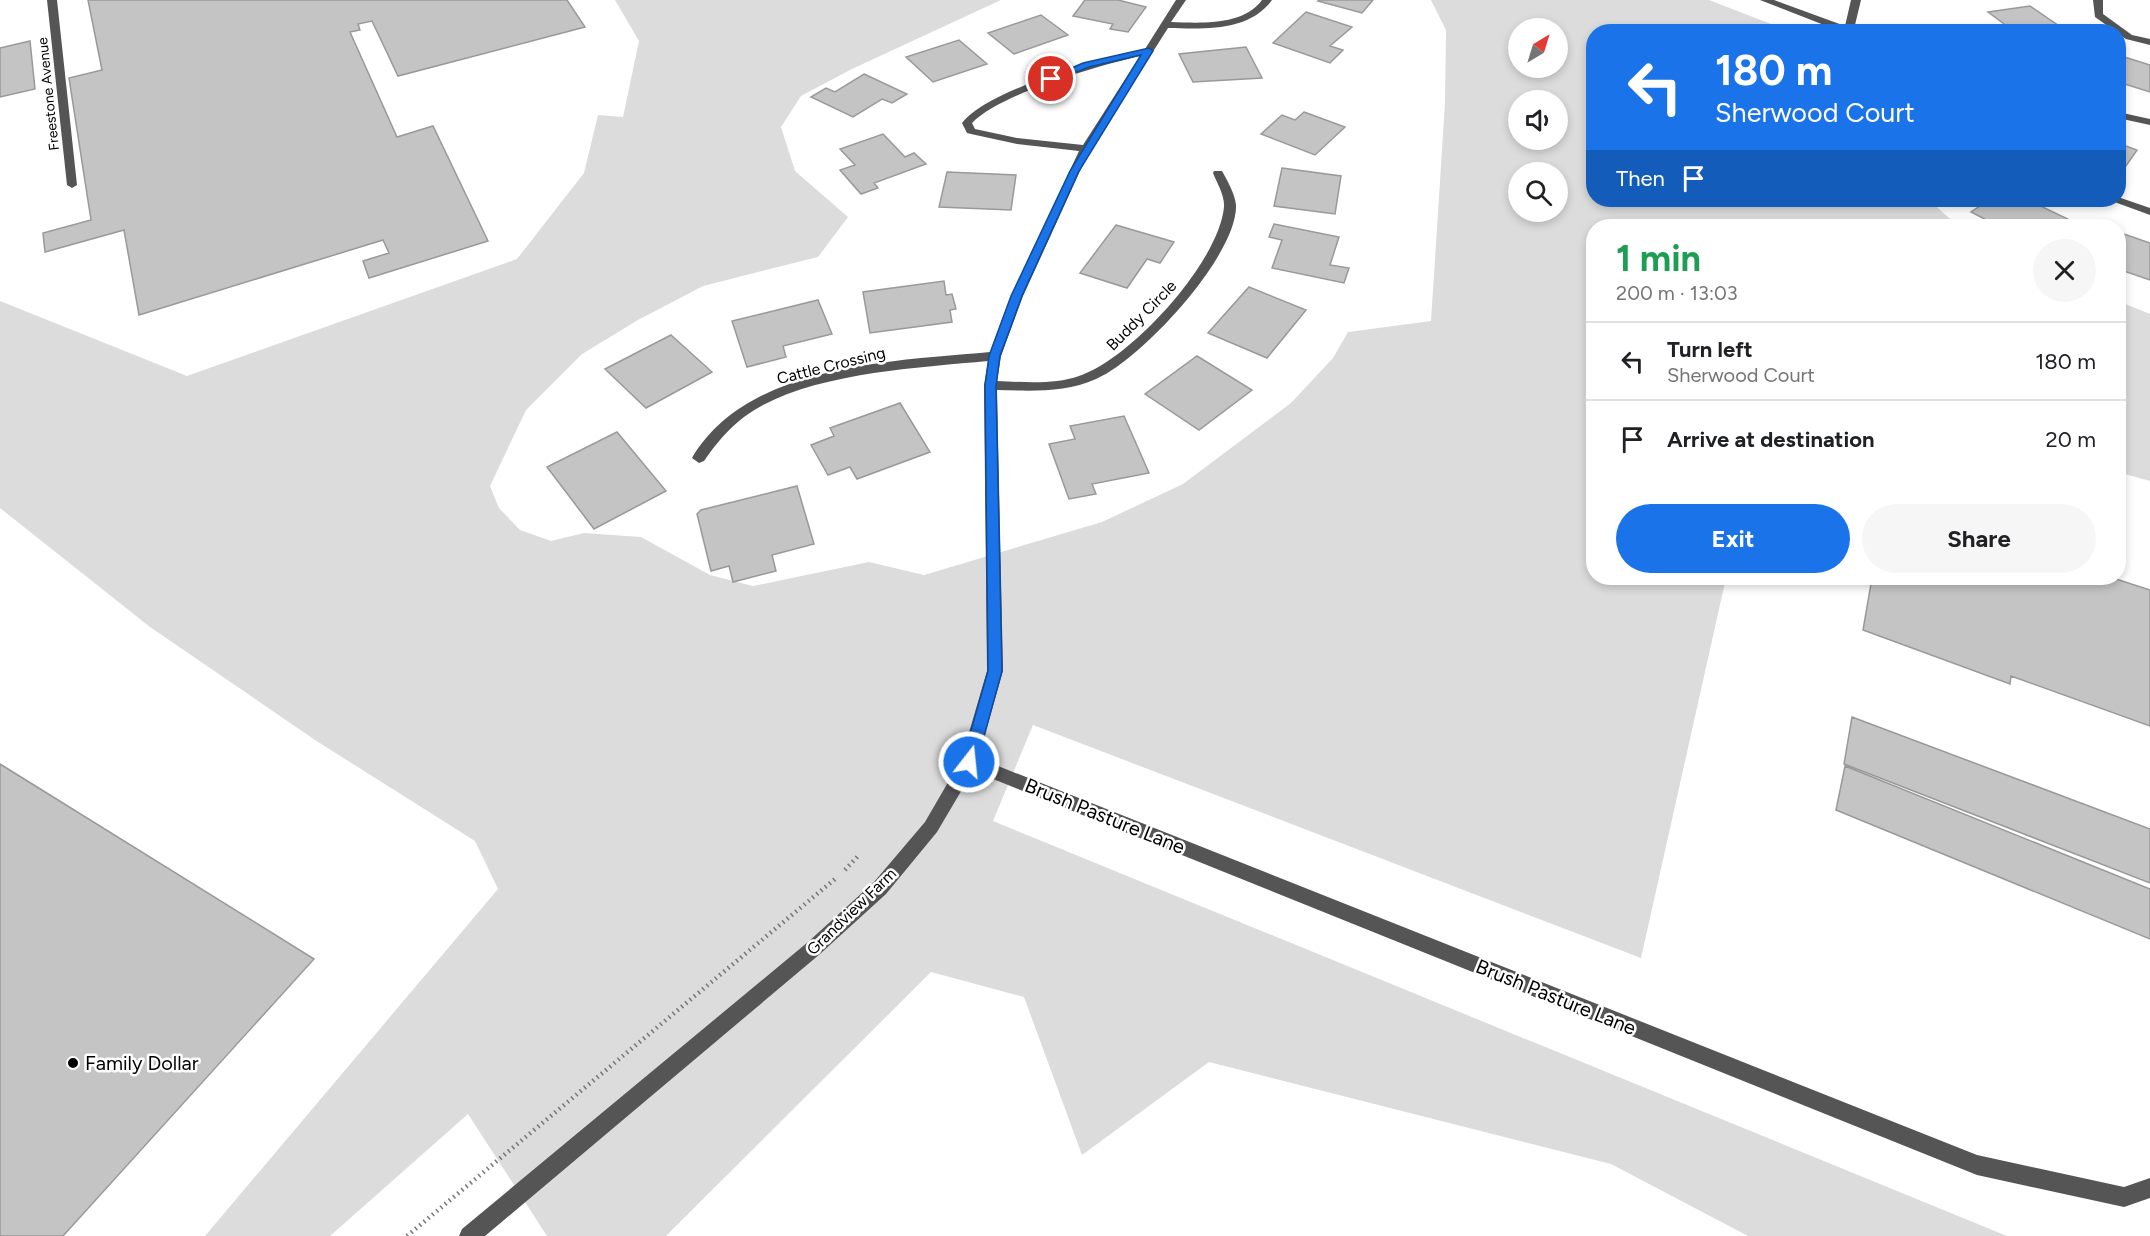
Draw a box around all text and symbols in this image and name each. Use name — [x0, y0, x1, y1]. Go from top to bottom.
north arrow — [1508, 18, 1568, 78]
map controls — [1508, 18, 1568, 222]
street label: Freestone Avenue — [34, 36, 63, 151]
text: 180 m — [1715, 45, 1832, 96]
icon: left — [1616, 48, 1694, 126]
pin — [1025, 53, 1076, 104]
icon: arrive — [1034, 62, 1067, 95]
button: sound — [1508, 90, 1568, 150]
text: Sherwood Court — [1715, 96, 1915, 129]
button: search — [1508, 162, 1568, 222]
icon: arrive — [1677, 162, 1710, 195]
text: Then — [1616, 165, 1665, 192]
text: 1 min — [1616, 237, 1701, 280]
button: close — [2033, 239, 2096, 302]
street label: Buddy Circle — [1102, 276, 1181, 354]
text: 200 m · 13:03 — [1616, 281, 1738, 305]
text: Turn left — [1667, 336, 1753, 363]
street label: Cattle Crossing — [775, 343, 887, 388]
icon: left — [1616, 345, 1649, 378]
text: 180 m — [2035, 348, 2096, 375]
text: Sherwood Court — [1667, 363, 1815, 387]
icon: arrive — [1616, 423, 1649, 456]
text: Arrive at destination — [1667, 426, 1875, 453]
text: 20 m — [2045, 426, 2096, 453]
button: Exit — [1616, 504, 1850, 573]
button: Share — [1862, 504, 2096, 573]
position arrow — [937, 730, 1001, 794]
street label: Brush Pasture Lane — [1021, 773, 1189, 859]
street label: Grandview Farm — [803, 864, 900, 959]
street label: Brush Pasture Lane — [1472, 954, 1640, 1040]
place label: Family Dollar — [85, 1051, 199, 1075]
marker: Family Dollar — [66, 1056, 80, 1070]

